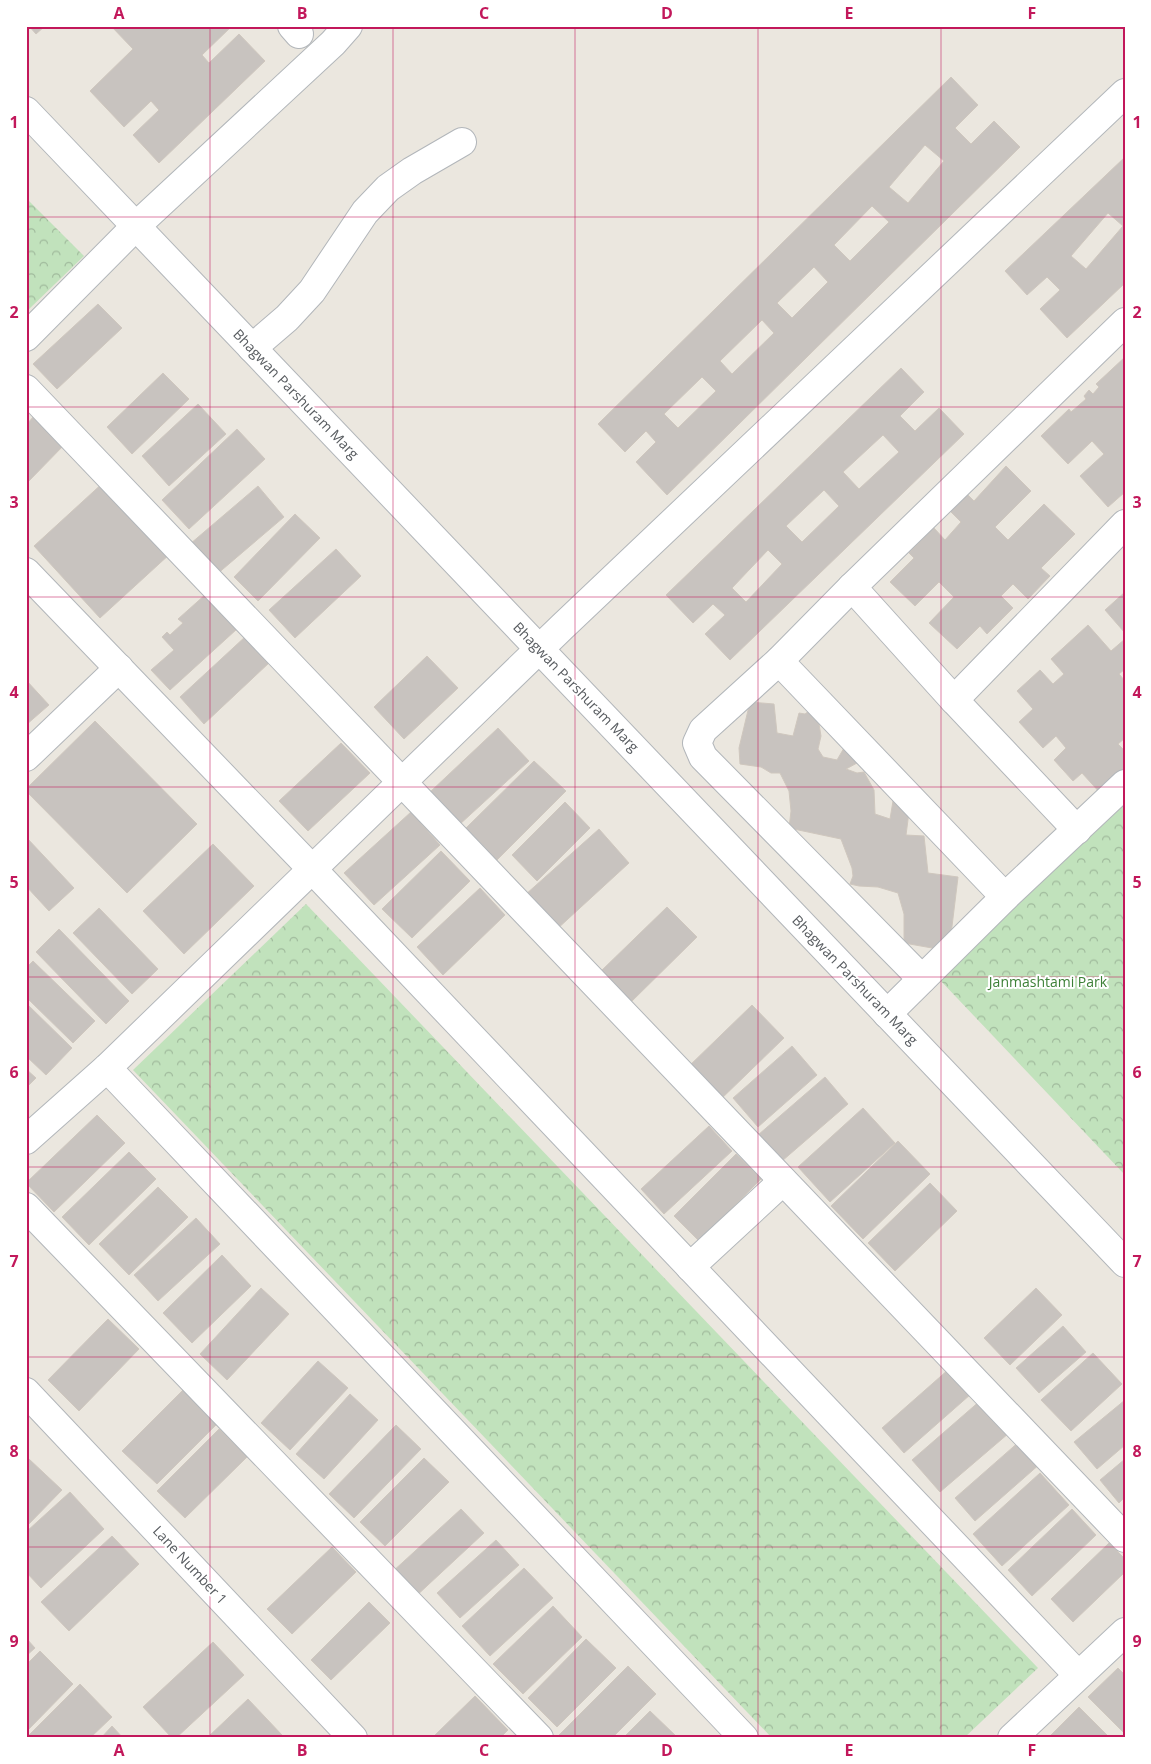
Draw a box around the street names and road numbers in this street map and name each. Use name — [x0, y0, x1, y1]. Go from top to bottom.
street label: Bhagwan Parshuram Marg — [229, 325, 364, 463]
street label: Bhagwan Parshuram Marg — [509, 618, 644, 756]
street label: Bhagwan Parshuram Marg — [788, 911, 923, 1049]
street label: Lane Number 1 — [149, 1521, 232, 1608]

